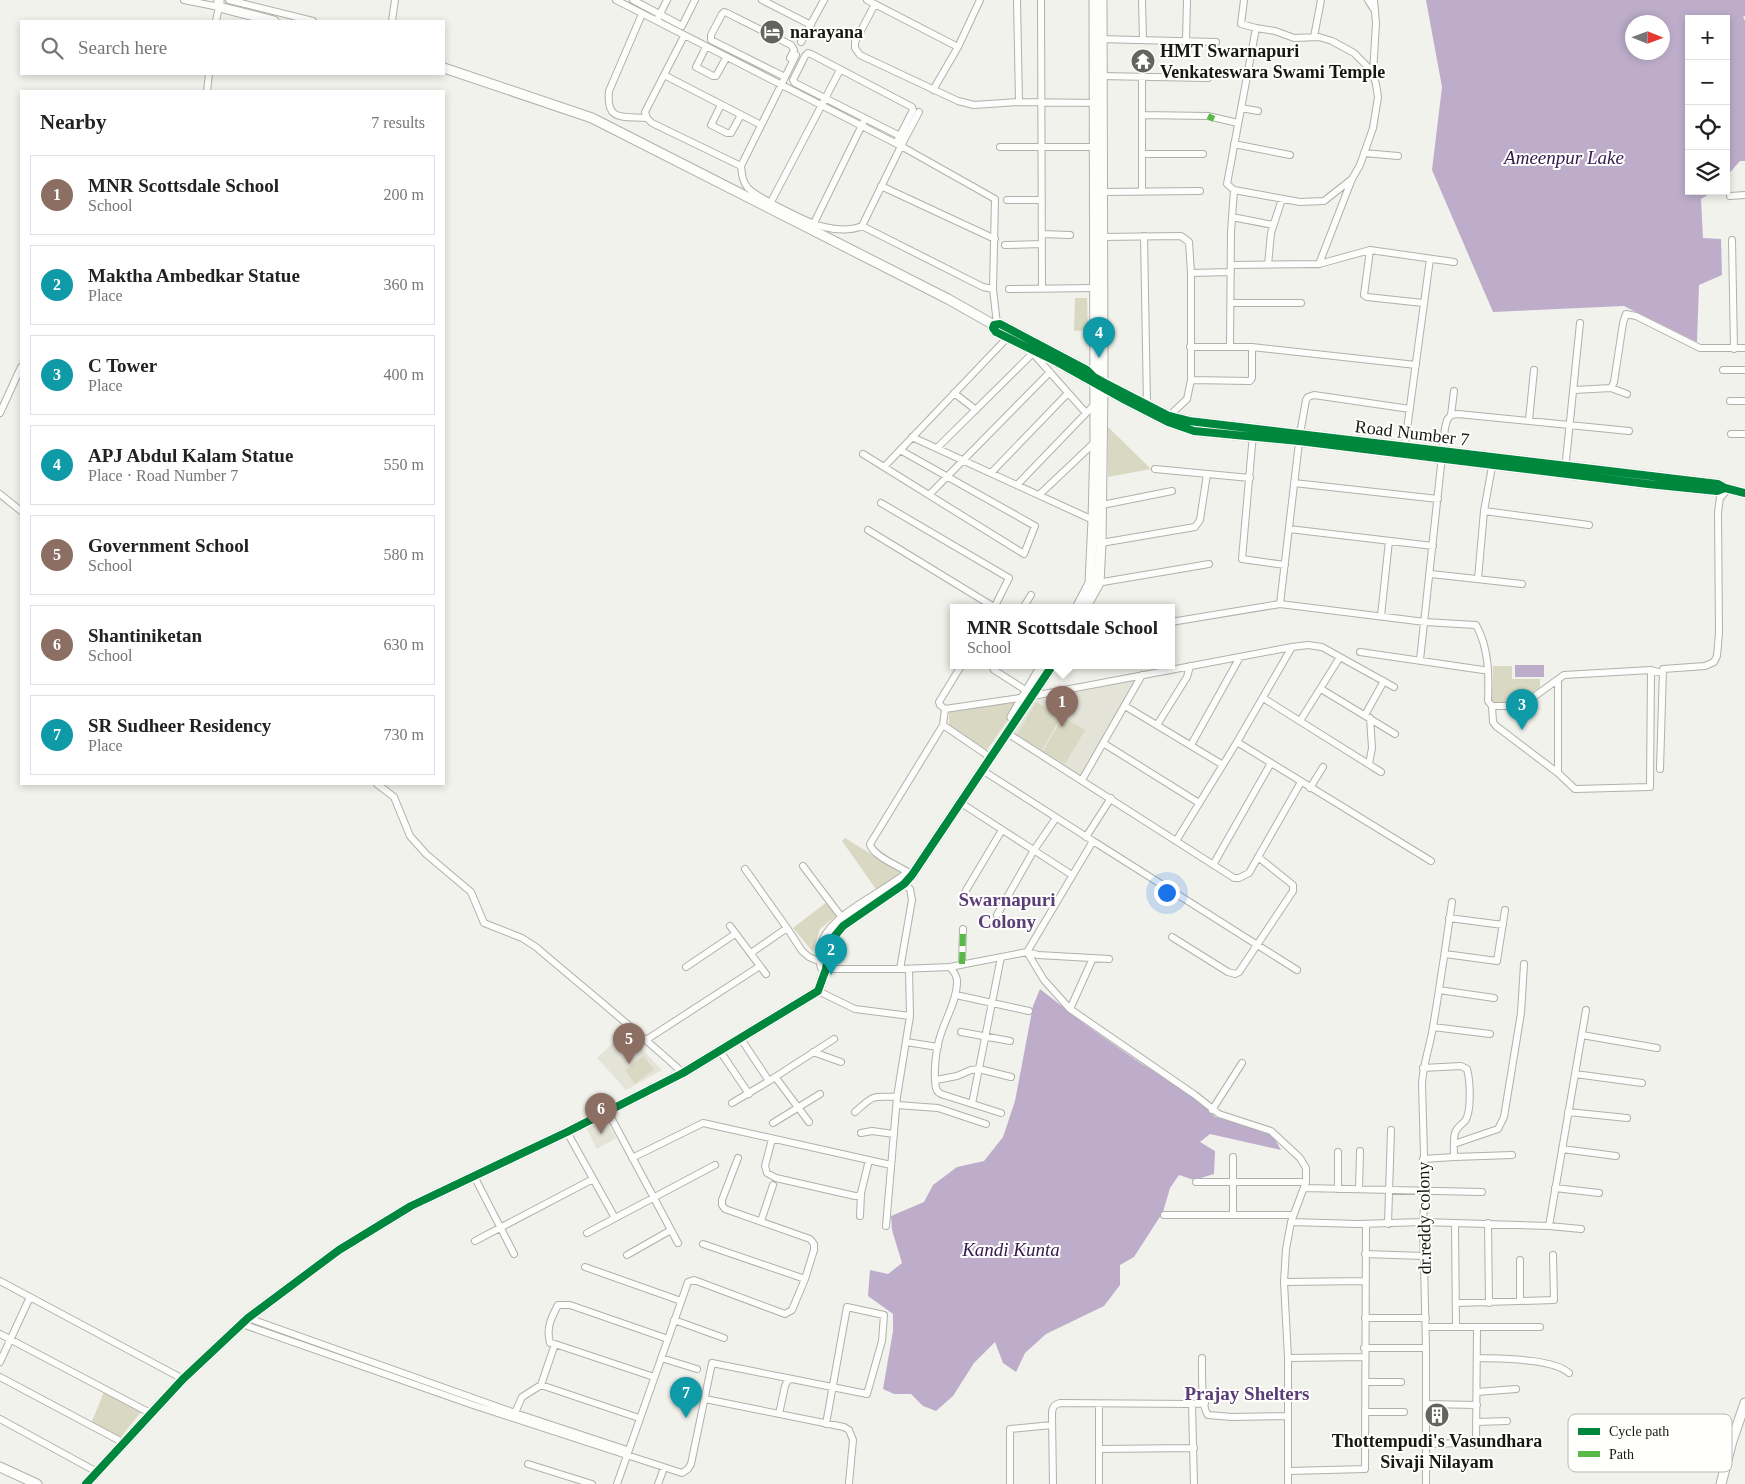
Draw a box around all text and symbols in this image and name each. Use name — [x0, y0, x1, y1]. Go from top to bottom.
north arrow — [1625, 15, 1670, 60]
map controls — [1685, 15, 1730, 195]
button: + — [1685, 15, 1730, 60]
hotel icon: narayana — [759, 19, 785, 45]
search box — [20, 20, 445, 75]
place label: narayana — [790, 22, 863, 42]
icon: search — [38, 34, 66, 62]
text: Search here — [78, 37, 167, 58]
place label: HMT Swarnapuri Venkateswara Swami Temple — [1160, 41, 1385, 82]
temple icon: HMT Swarnapuri Venkateswara Swami Temple — [1130, 48, 1156, 74]
button: − — [1685, 60, 1730, 105]
button: locate — [1685, 105, 1730, 150]
text: Nearby — [40, 110, 107, 134]
text: 7 results — [371, 114, 425, 131]
water label: Ameenpur Lake — [1502, 147, 1624, 168]
button: layers — [1685, 150, 1730, 195]
text: MNR Scottsdale School — [88, 175, 279, 196]
text: 1 — [53, 186, 61, 203]
text: 200 m — [384, 186, 424, 203]
text: School — [88, 197, 132, 214]
text: Maktha Ambedkar Statue — [88, 265, 300, 286]
text: 2 — [53, 276, 61, 293]
text: 360 m — [384, 276, 424, 293]
text: Place — [88, 287, 123, 304]
pin: 4 — [1083, 317, 1115, 358]
text: C Tower — [88, 355, 157, 376]
text: 3 — [53, 366, 61, 383]
text: 400 m — [384, 366, 424, 383]
text: Place — [88, 377, 123, 394]
street label: Road Number 7 — [1354, 416, 1470, 450]
text: APJ Abdul Kalam Statue — [88, 445, 293, 466]
text: 4 — [53, 456, 61, 473]
text: 550 m — [384, 456, 424, 473]
text: Place · Road Number 7 — [88, 467, 238, 484]
text: Government School — [88, 535, 249, 556]
text: 5 — [53, 546, 61, 563]
text: 580 m — [384, 546, 424, 563]
text: School — [88, 557, 132, 574]
popup — [950, 604, 1175, 669]
text: MNR Scottsdale School — [967, 617, 1158, 638]
text: Shantiniketan — [88, 625, 202, 646]
text: 6 — [53, 636, 61, 653]
text: 630 m — [384, 636, 424, 653]
text: School — [967, 639, 1011, 656]
text: School — [88, 647, 132, 664]
pin: 1 — [1046, 686, 1078, 727]
pin: 3 — [1506, 689, 1538, 730]
text: SR Sudheer Residency — [88, 715, 271, 736]
text: 7 — [53, 726, 61, 743]
text: 730 m — [384, 726, 424, 743]
text: Place — [88, 737, 123, 754]
your location — [1154, 880, 1180, 906]
district label: Swarnapuri Colony — [958, 889, 1056, 932]
pin: 2 — [815, 934, 847, 975]
pin: 5 — [613, 1023, 645, 1064]
pin: 6 — [585, 1093, 617, 1134]
street label: dr.reddy colony — [1413, 1161, 1435, 1275]
water label: Kandi Kunta — [961, 1239, 1060, 1260]
pin: 7 — [670, 1377, 702, 1418]
district label: Prajay Shelters — [1184, 1383, 1310, 1404]
building icon: Thottempudi's Vasundhara Sivaji Nilayam — [1424, 1402, 1450, 1428]
legend — [1568, 1414, 1732, 1472]
text: Cycle path — [1609, 1424, 1669, 1439]
place label: Thottempudi's Vasundhara Sivaji Nilayam — [1332, 1431, 1542, 1472]
text: Path — [1609, 1447, 1634, 1462]

